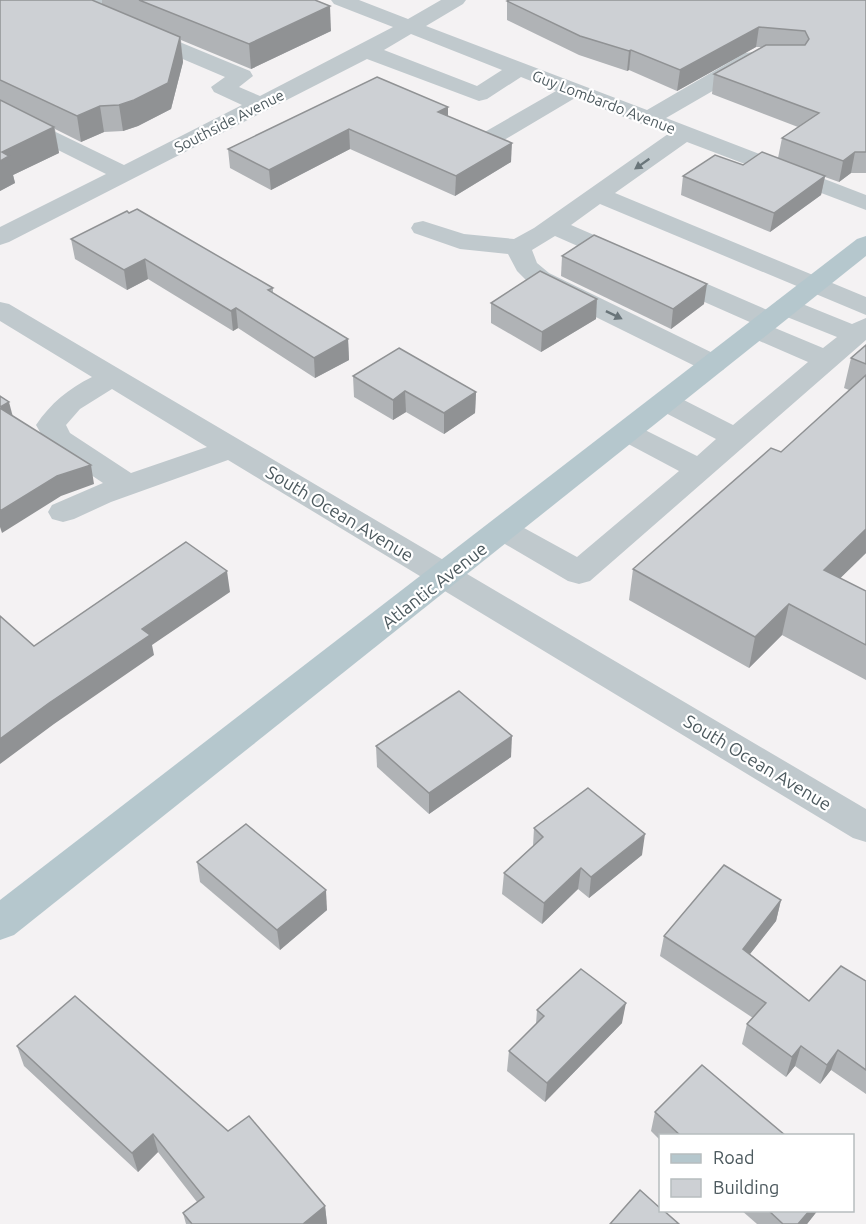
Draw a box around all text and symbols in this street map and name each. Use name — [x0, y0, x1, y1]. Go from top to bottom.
street label: Guy Lombardo Avenue — [530, 67, 678, 137]
street label: Southside Avenue — [171, 86, 287, 156]
one-way arrow — [634, 158, 650, 170]
one-way arrow — [605, 310, 622, 320]
street label: South Ocean Avenue — [263, 461, 417, 565]
street label: Atlantic Avenue — [378, 538, 490, 632]
street label: South Ocean Avenue — [681, 710, 835, 814]
legend — [659, 1134, 854, 1212]
text: Road — [713, 1147, 755, 1167]
text: Building — [713, 1177, 779, 1197]

